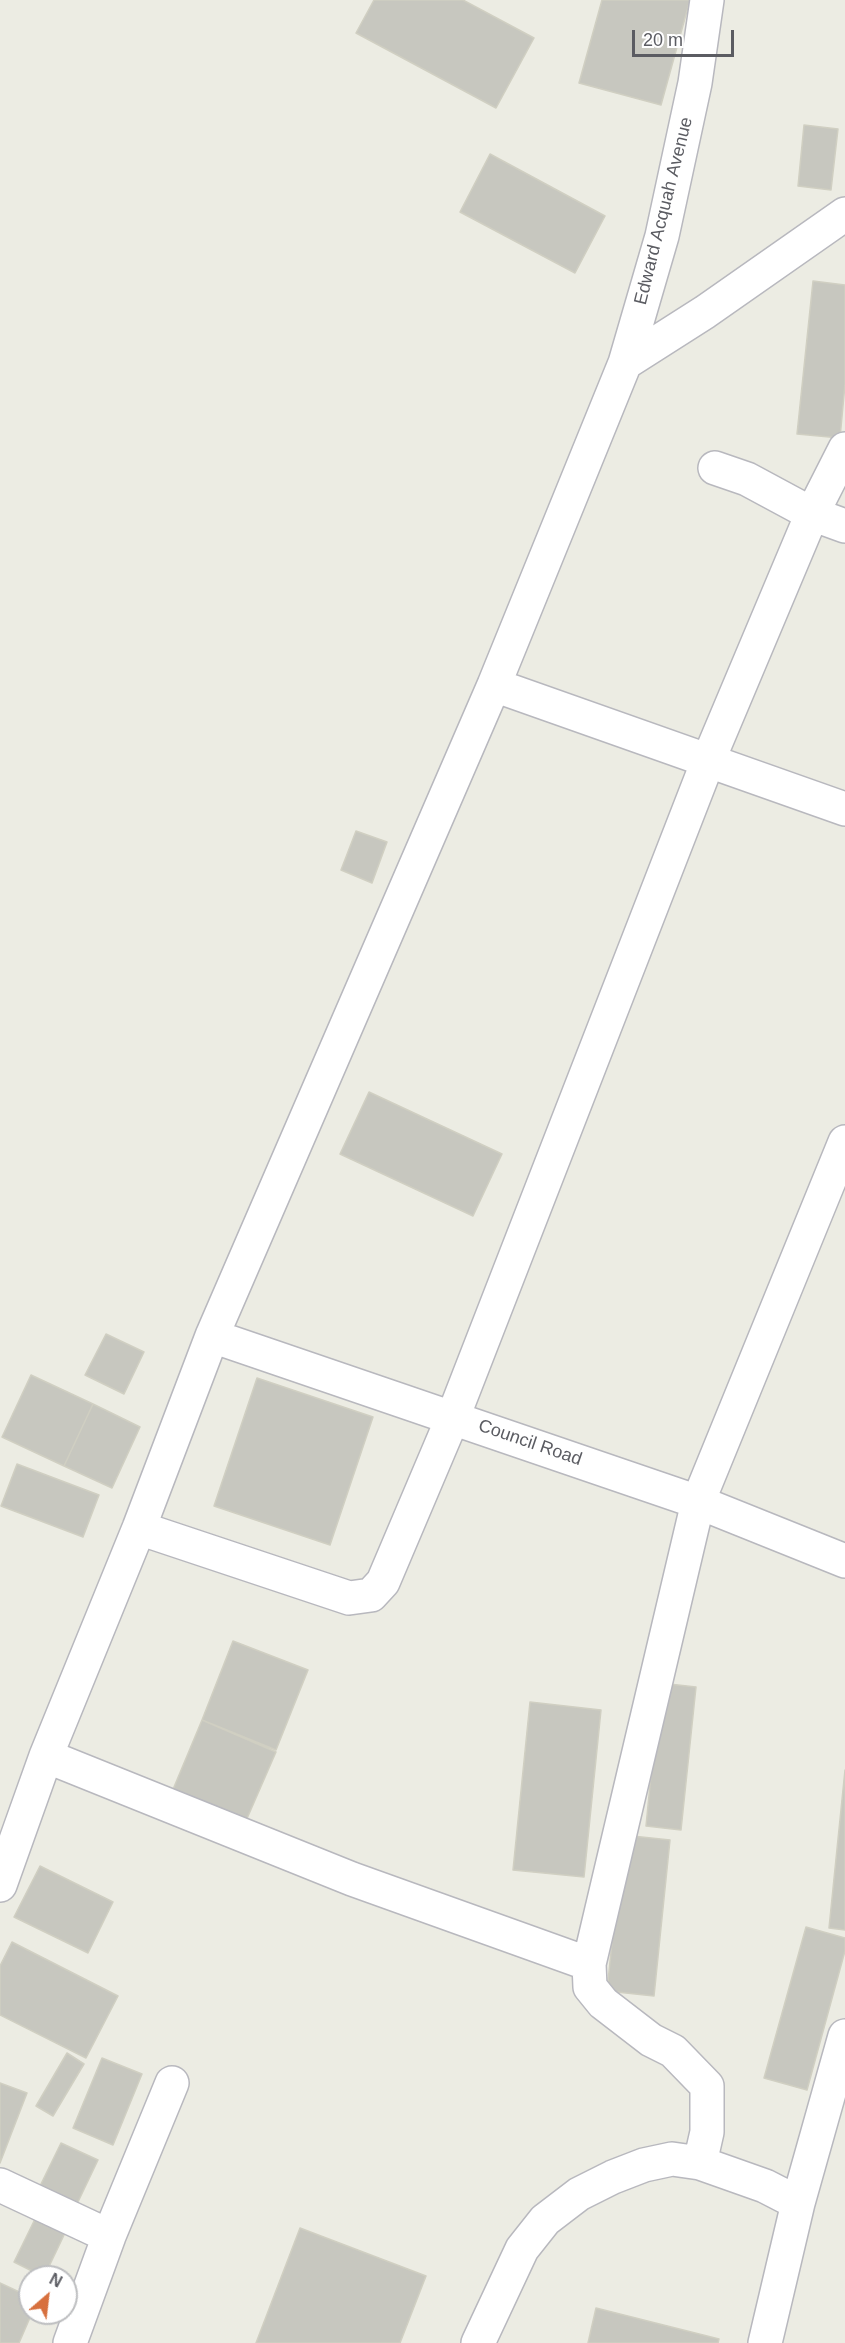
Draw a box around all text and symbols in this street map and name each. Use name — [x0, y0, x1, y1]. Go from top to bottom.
scale bar — [635, 18, 737, 56]
text: 20 m — [643, 30, 683, 50]
street label: Edward Acquah Avenue — [630, 115, 698, 307]
street label: Council Road — [475, 1415, 585, 1471]
north arrow — [18, 2265, 78, 2325]
text: N — [47, 2270, 65, 2291]

